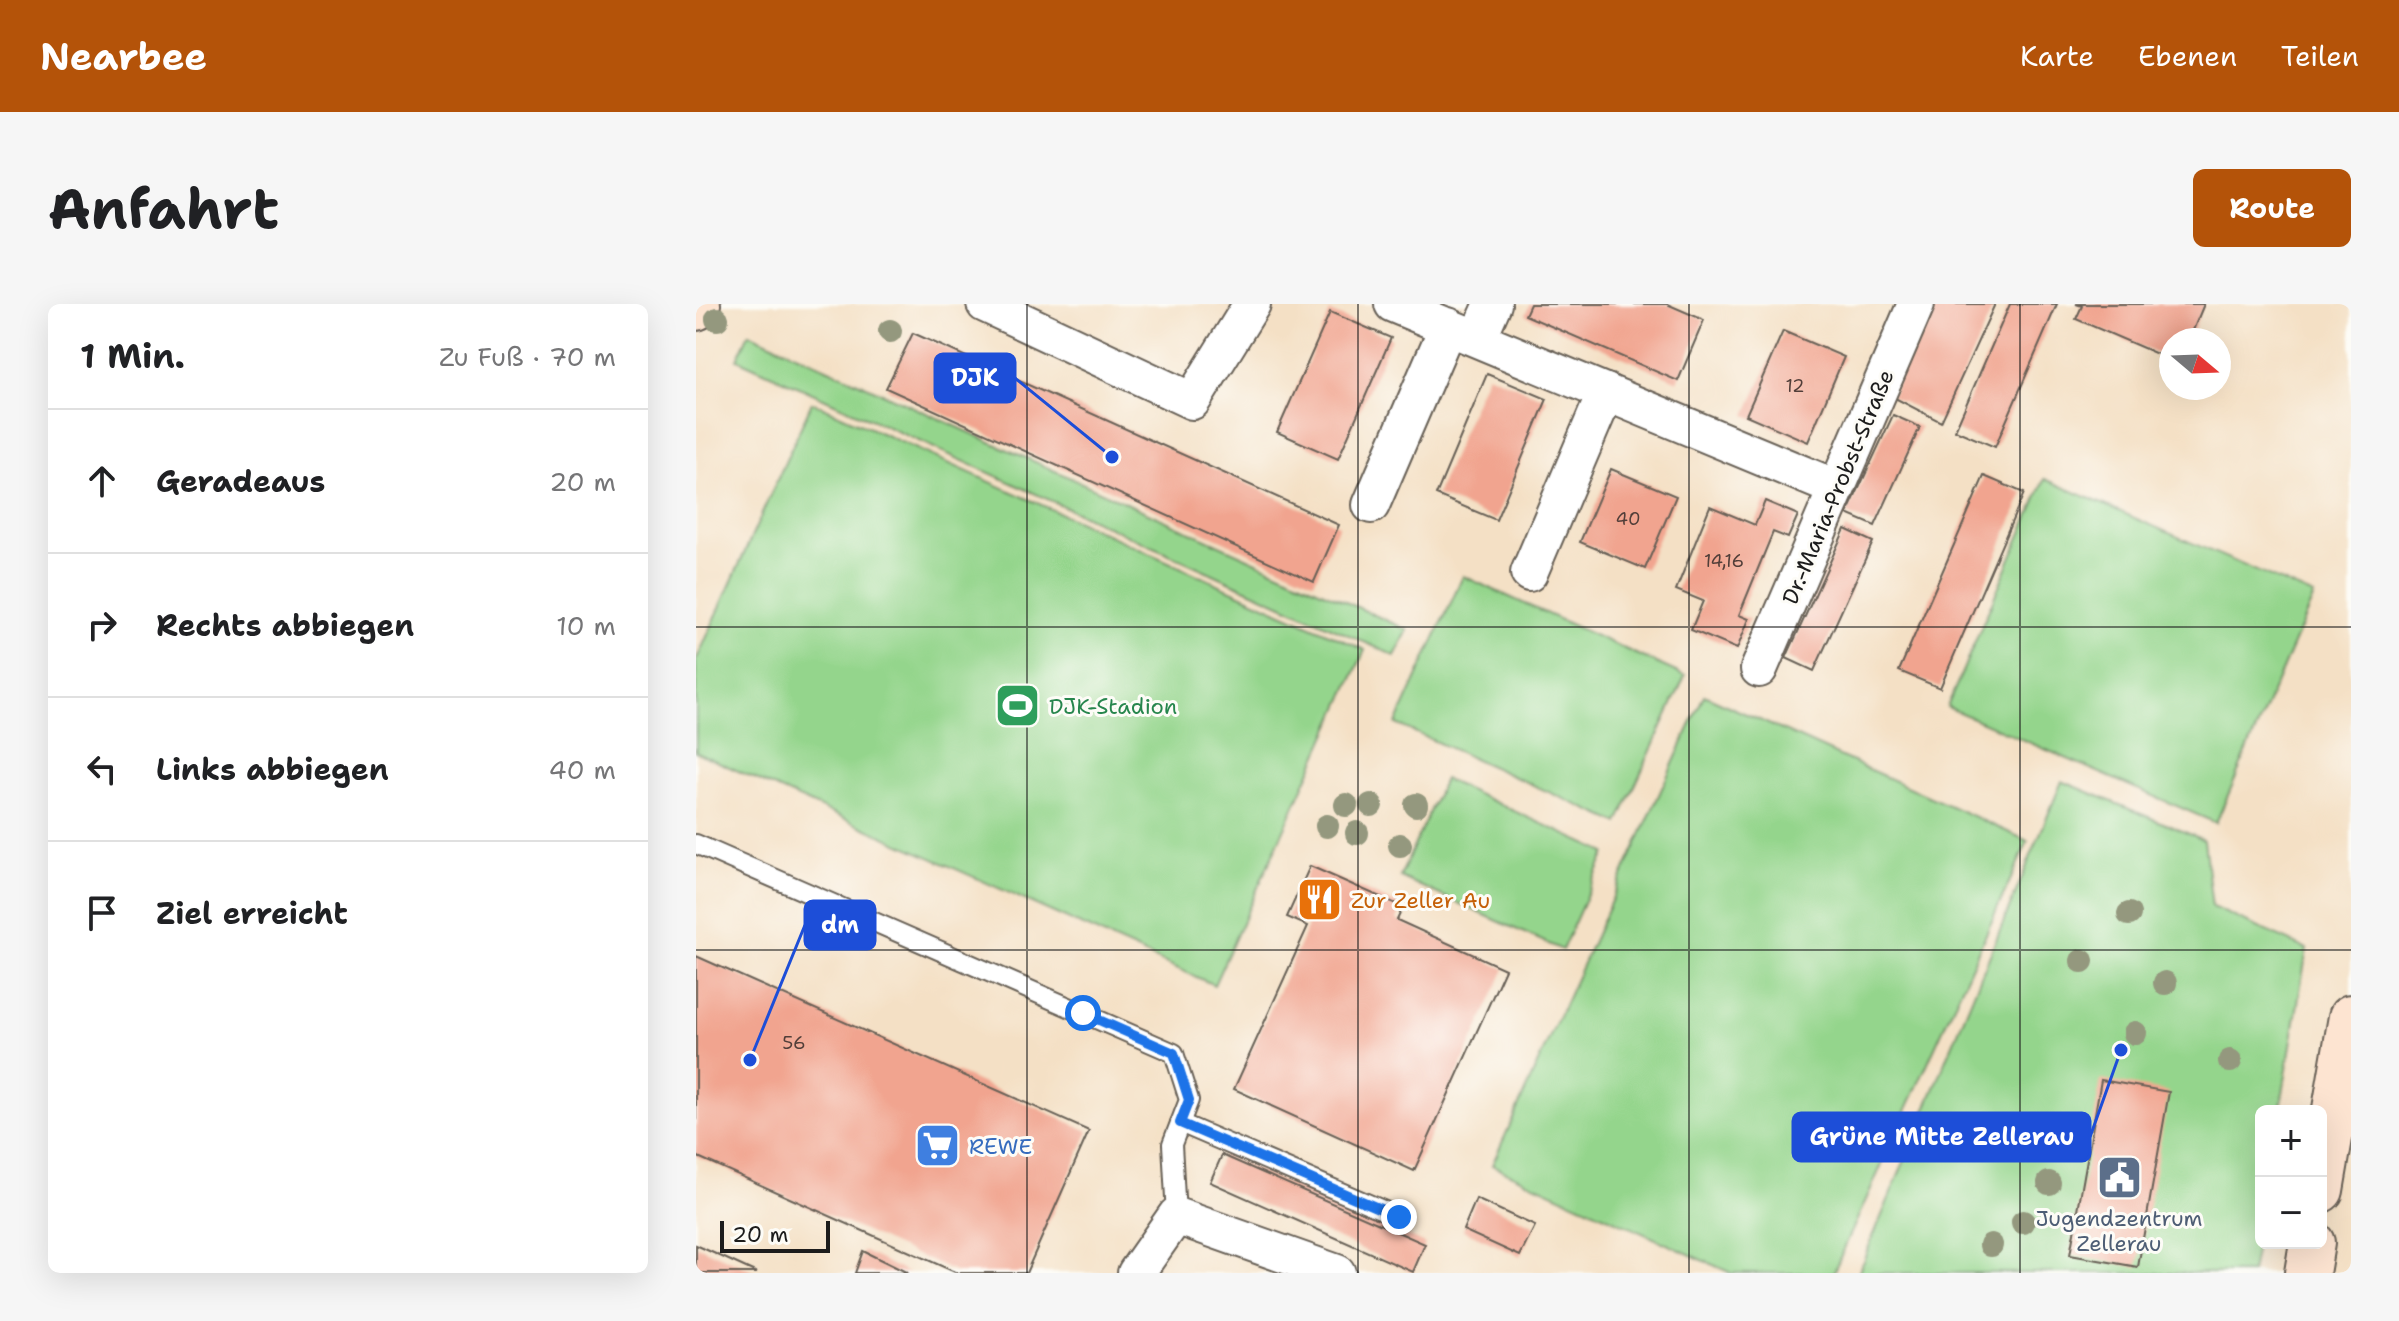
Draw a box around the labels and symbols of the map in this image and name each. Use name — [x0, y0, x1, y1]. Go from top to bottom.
north arrow — [2159, 328, 2231, 400]
callout: DJK — [935, 354, 1015, 402]
text: DJK — [951, 362, 1000, 394]
street label: Dr.-Maria-Probst-Straße — [1775, 365, 1901, 609]
house number: 12 — [1785, 374, 1805, 398]
house number: 40 — [1615, 507, 1641, 531]
house number: 14,16 — [1704, 549, 1744, 573]
sports icon: DJK-Stadion — [994, 682, 1042, 730]
place label: DJK-Stadion — [1049, 692, 1177, 721]
restaurant icon: Zur Zeller Au — [1296, 876, 1344, 924]
place label: Zur Zeller Au — [1351, 886, 1490, 915]
callout: dm — [805, 901, 875, 949]
text: dm — [821, 909, 859, 941]
route start — [1065, 995, 1101, 1031]
house number: 56 — [782, 1031, 806, 1055]
callout: Grüne Mitte Zellerau — [1793, 1113, 2090, 1161]
text: Grüne Mitte Zellerau — [1810, 1121, 2074, 1153]
supermarket icon: REWE — [914, 1122, 962, 1170]
place label: REWE — [969, 1132, 1032, 1161]
public building icon: Jugendzentrum Zellerau — [2095, 1153, 2143, 1201]
route end — [1381, 1199, 1417, 1235]
place label: Jugendzentrum Zellerau — [2035, 1204, 2203, 1258]
scale bar — [720, 1217, 830, 1253]

